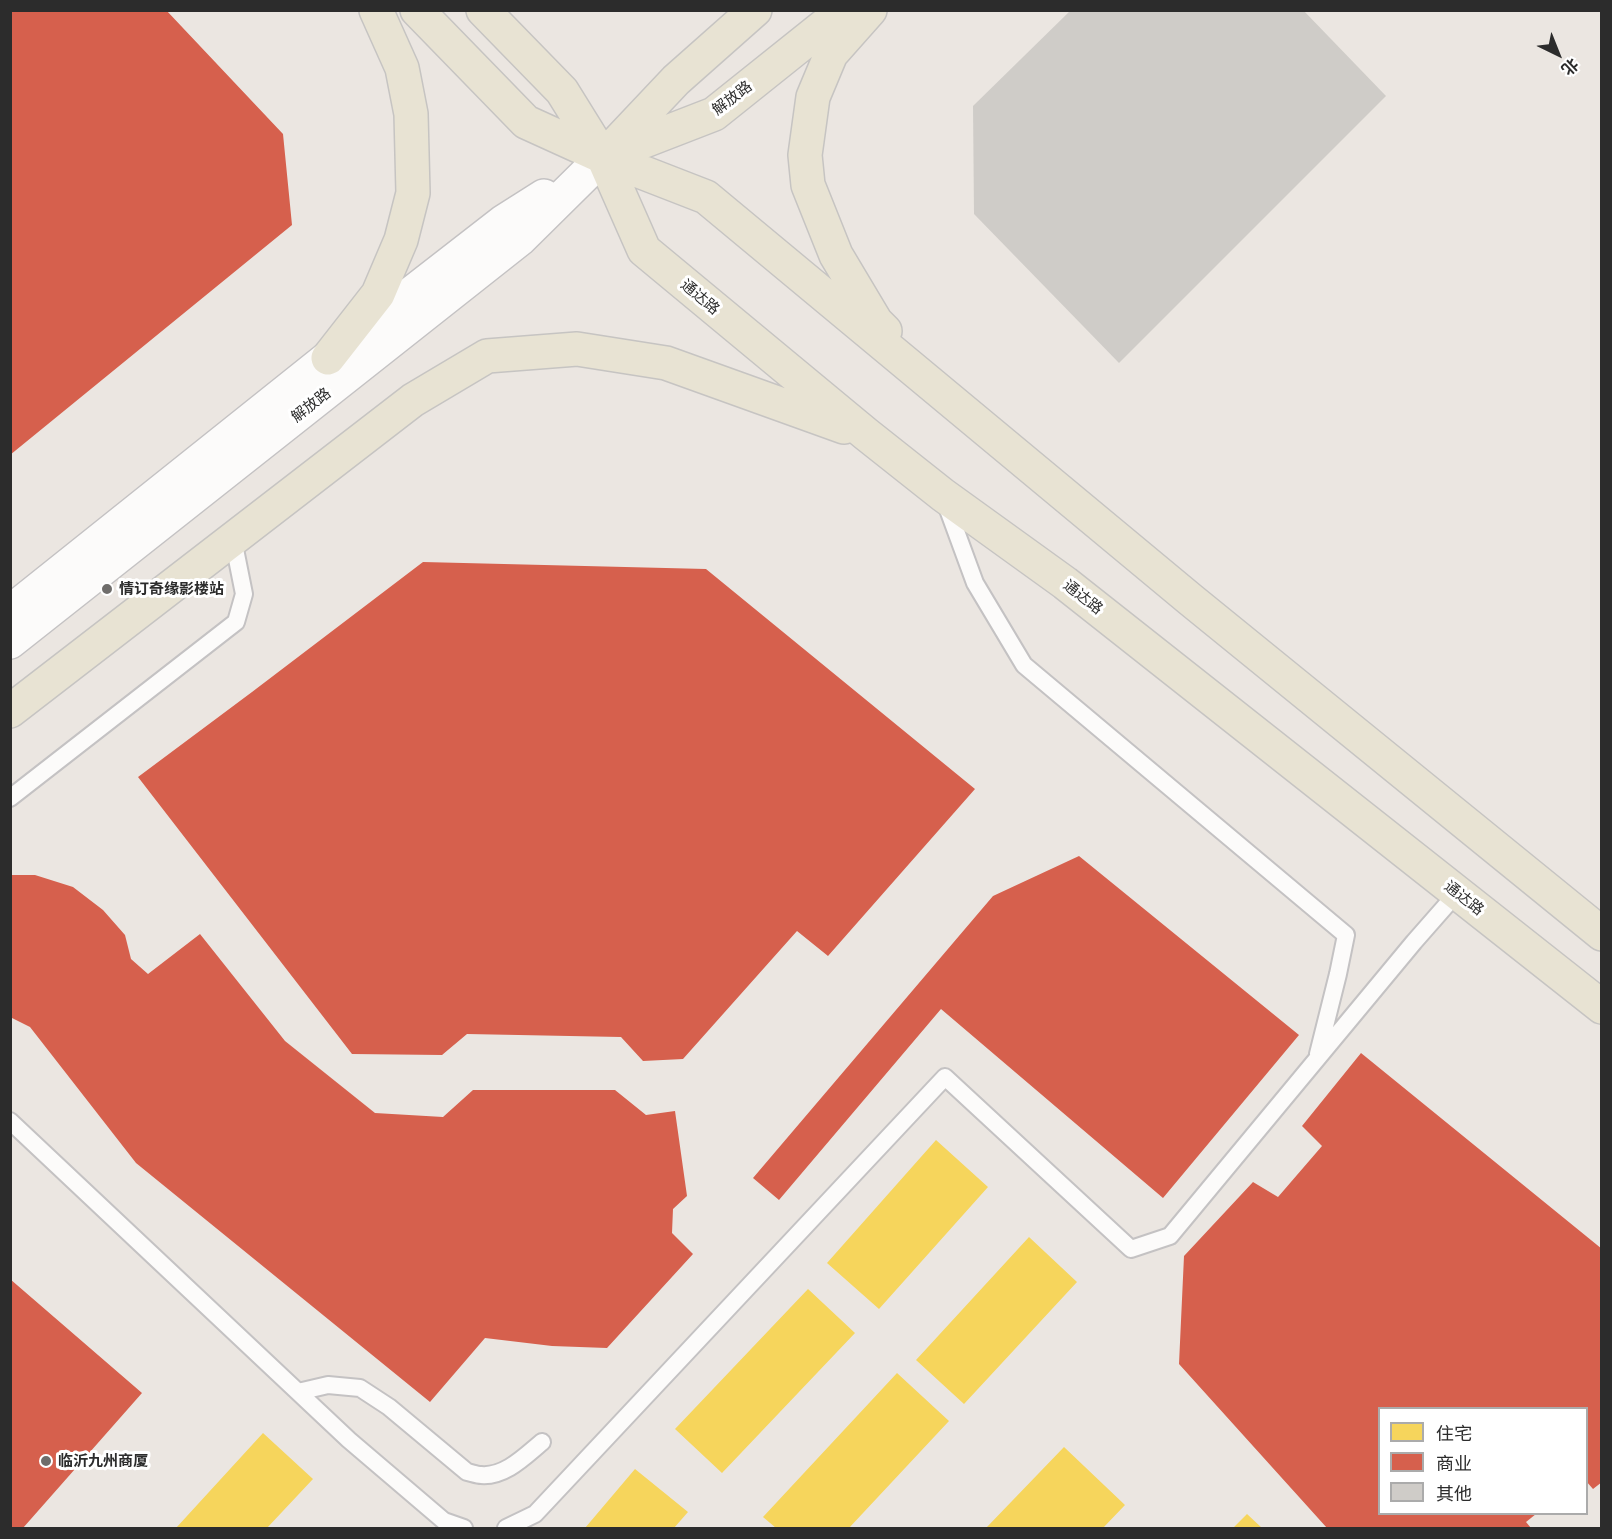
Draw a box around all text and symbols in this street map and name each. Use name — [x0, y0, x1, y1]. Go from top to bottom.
north arrow — [1528, 24, 1588, 84]
text: 北 — [1558, 55, 1583, 80]
street label: 解放路 — [709, 77, 755, 119]
street label: 通达路 — [677, 276, 723, 318]
street label: 解放路 — [288, 384, 334, 426]
street label: 通达路 — [1060, 576, 1106, 618]
place label: 情订奇缘影楼站 — [119, 580, 224, 598]
marker: 情订奇缘影楼站 — [100, 582, 114, 596]
street label: 通达路 — [1441, 877, 1487, 919]
legend — [1378, 1407, 1588, 1515]
text: 住宅 — [1436, 1422, 1472, 1444]
place label: 临沂九州商厦 — [58, 1452, 148, 1470]
text: 商业 — [1436, 1452, 1472, 1474]
marker: 临沂九州商厦 — [39, 1454, 53, 1468]
text: 其他 — [1436, 1482, 1472, 1504]

